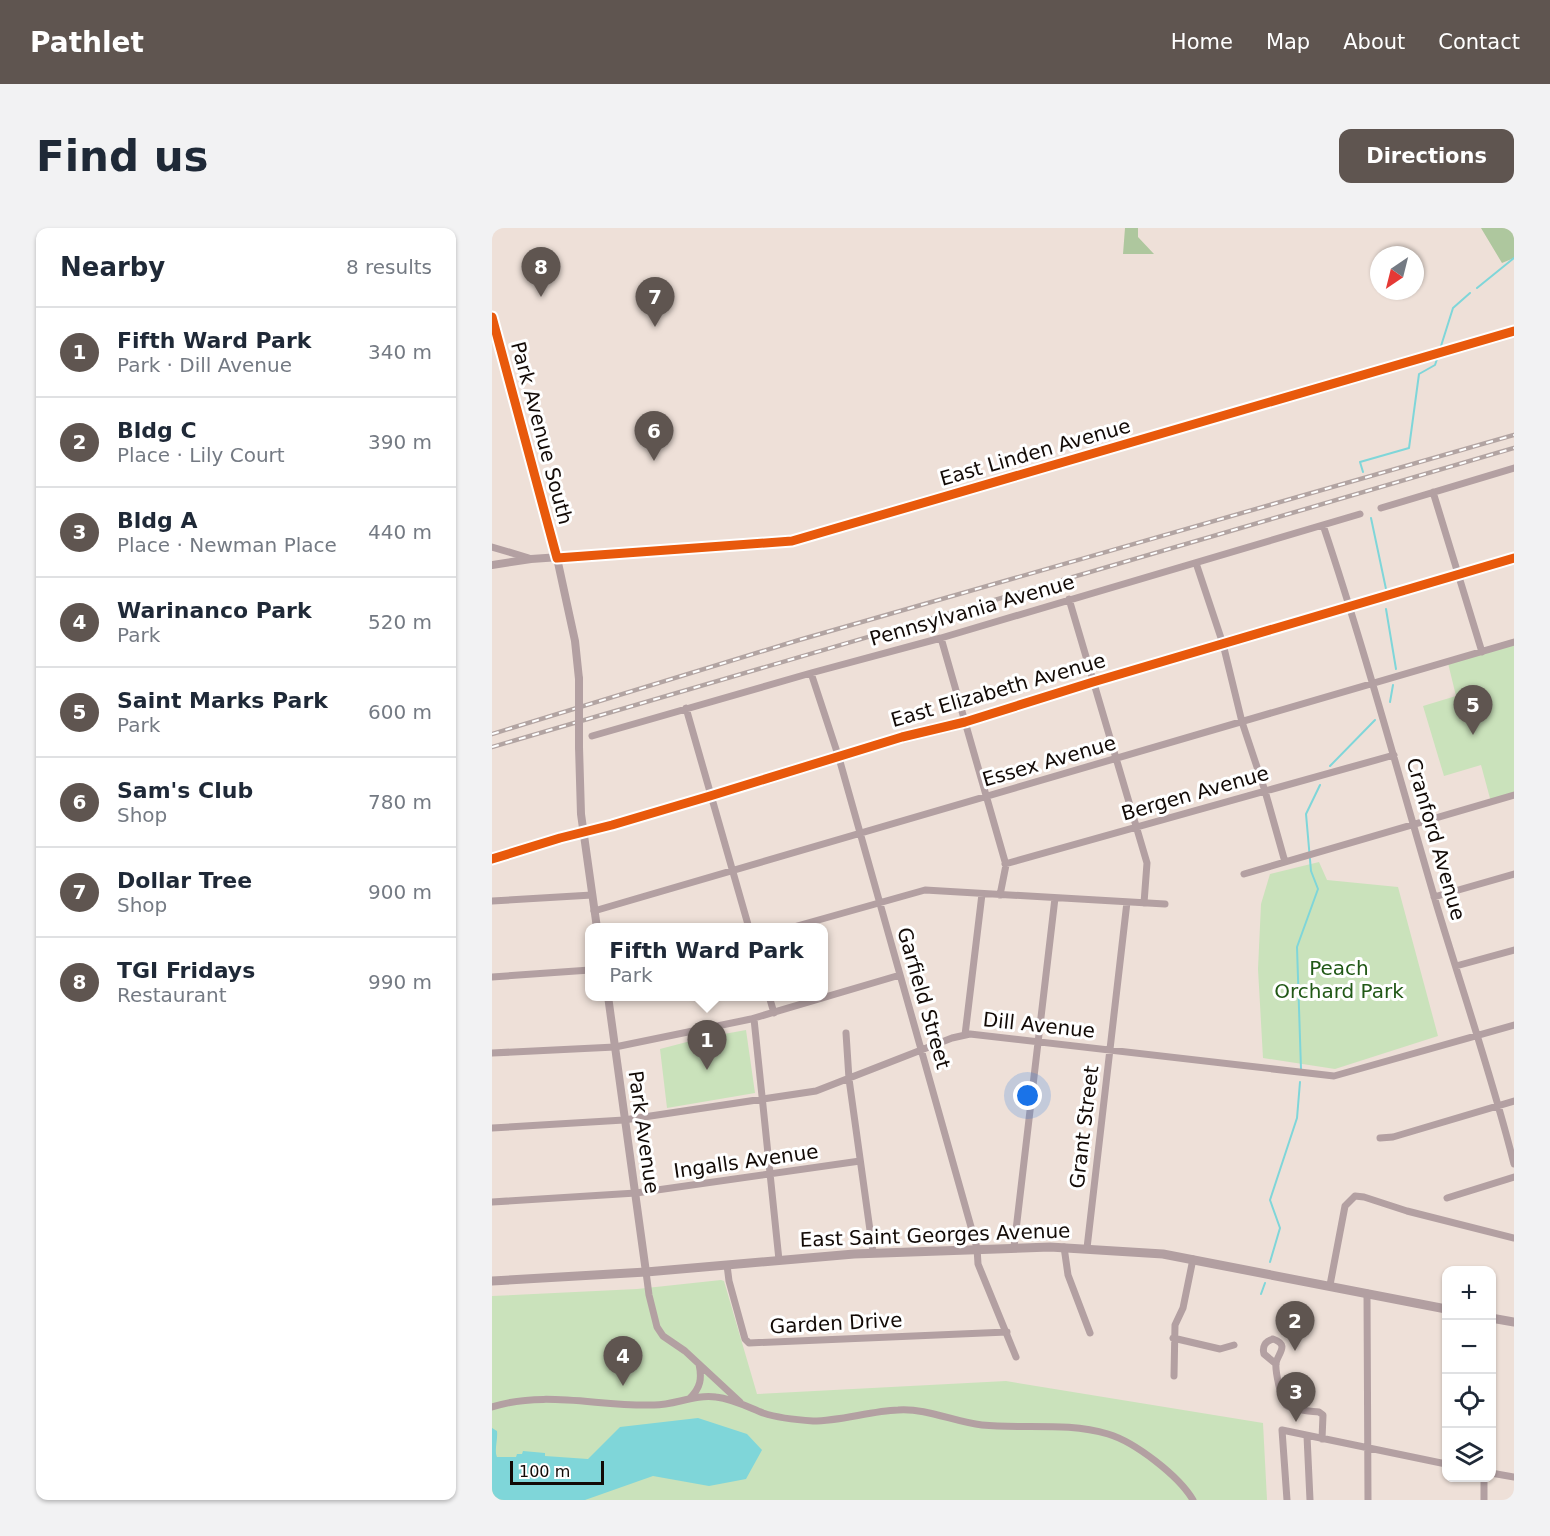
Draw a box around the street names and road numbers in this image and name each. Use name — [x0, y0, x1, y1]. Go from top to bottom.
street label: Park Avenue South — [506, 339, 578, 527]
street label: East Linden Avenue — [937, 413, 1133, 491]
street label: Pennsylvania Avenue — [867, 569, 1077, 651]
street label: East Elizabeth Avenue — [888, 648, 1108, 732]
street label: Essex Avenue — [979, 730, 1119, 792]
street label: Cranford Avenue — [1401, 755, 1471, 923]
street label: Bergen Avenue — [1119, 760, 1271, 826]
street label: Garfield Street — [892, 924, 956, 1072]
street label: Dill Avenue — [982, 1007, 1096, 1043]
street label: Grant Street — [1065, 1064, 1103, 1190]
street label: Park Avenue — [623, 1069, 665, 1195]
street label: Ingalls Avenue — [672, 1139, 820, 1183]
street label: East Saint Georges Avenue — [799, 1218, 1071, 1252]
street label: Garden Drive — [769, 1308, 903, 1338]

